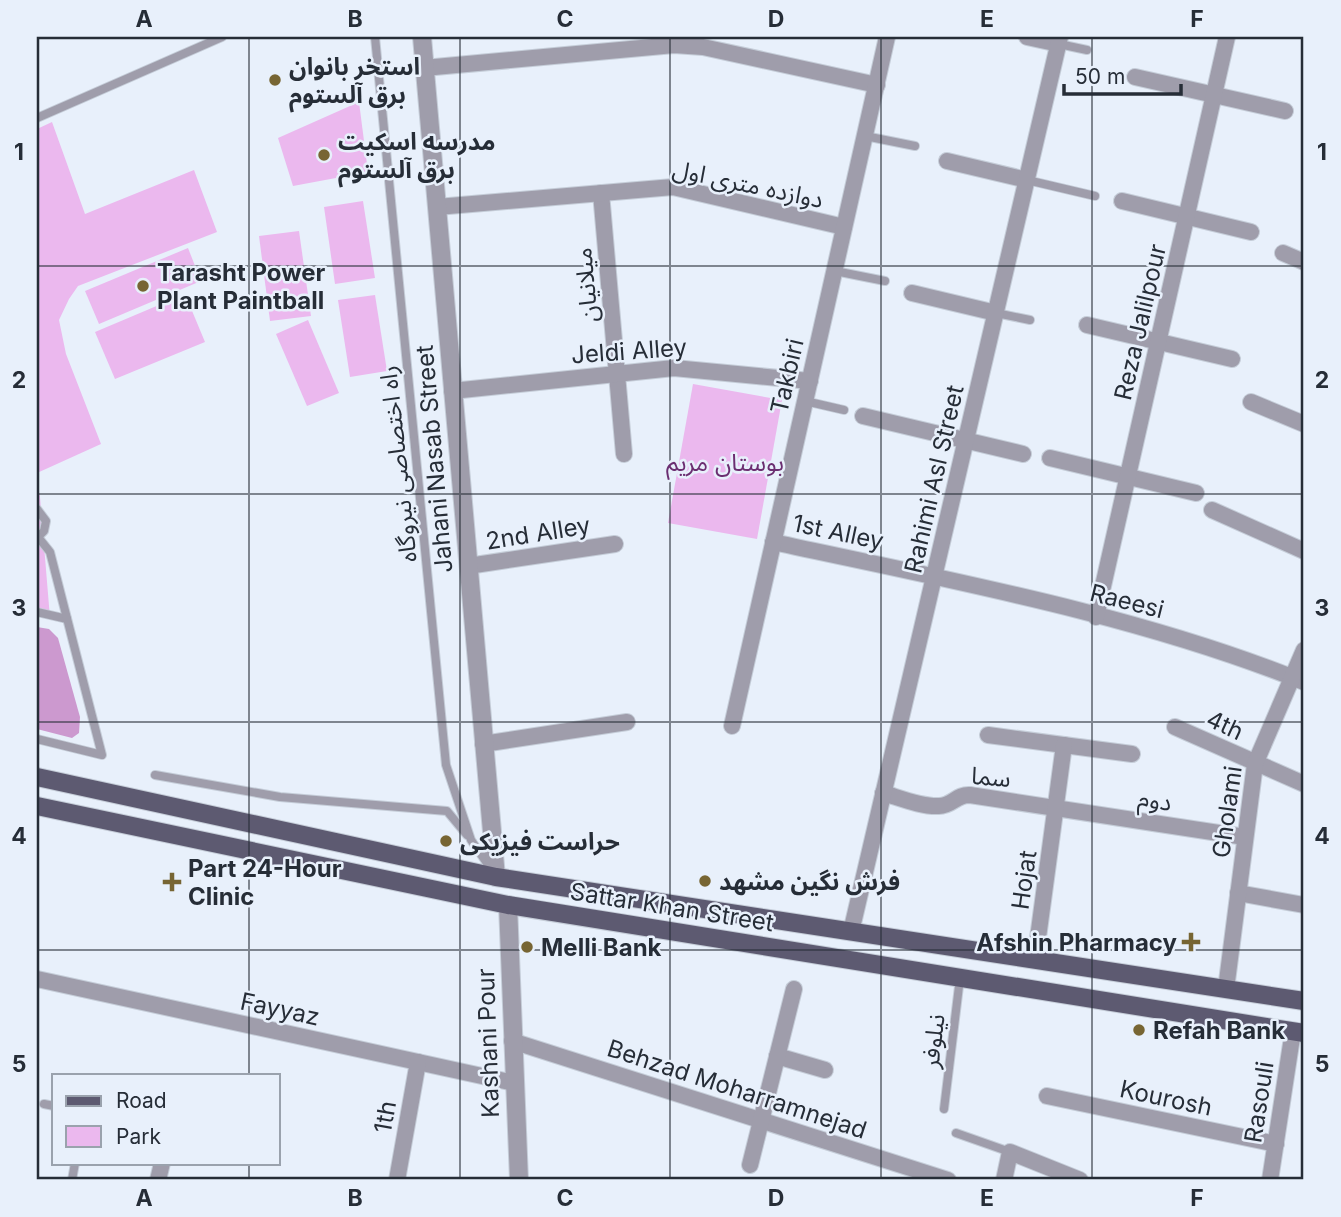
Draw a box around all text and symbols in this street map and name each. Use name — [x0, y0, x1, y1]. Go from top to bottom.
text: A — [135, 5, 153, 33]
text: B — [347, 5, 363, 33]
text: C — [556, 5, 574, 33]
text: D — [768, 5, 784, 33]
text: E — [980, 5, 994, 33]
text: F — [1190, 5, 1204, 33]
place label: استخر بانوان برق آلستوم — [289, 52, 420, 113]
scale bar — [1064, 52, 1182, 96]
text: 50 m — [1075, 64, 1125, 89]
marker: استخر بانوان برق آلستوم — [267, 72, 283, 88]
place label: مدرسه اسکیت برق آلستوم — [338, 127, 495, 188]
text: 1 — [14, 138, 24, 166]
text: 1 — [1317, 138, 1327, 166]
marker: مدرسه اسکیت برق آلستوم — [316, 147, 332, 163]
street label: دوازده متری اول — [670, 154, 826, 214]
street label: Reza Jalilpour — [1108, 241, 1172, 403]
street label: میلانیان — [568, 246, 604, 324]
place label: Tarasht Power Plant Paintball — [157, 258, 326, 315]
marker: Tarasht Power Plant Paintball — [135, 278, 151, 294]
street label: Jeldi Alley — [570, 332, 688, 370]
street label: Takbiri — [764, 336, 810, 416]
street label: Jahani Nasab Street — [410, 344, 458, 574]
street label: راه اختصاصی نیروگاه — [373, 364, 423, 564]
text: 2 — [12, 366, 26, 394]
text: 2 — [1315, 366, 1329, 394]
street label: Rahimi Asl Street — [898, 382, 970, 576]
park label: بوستان مریم — [666, 448, 784, 480]
street label: 1st Alley — [790, 508, 886, 556]
street label: 2nd Alley — [484, 510, 592, 556]
street label: Raeesi — [1087, 578, 1167, 624]
text: 3 — [12, 594, 26, 622]
text: 3 — [1315, 594, 1329, 622]
street label: 4th — [1202, 704, 1248, 746]
street label: سما — [970, 761, 1012, 793]
street label: Gholami — [1206, 764, 1248, 860]
street label: دوم — [1135, 783, 1174, 821]
text: 4 — [11, 822, 27, 850]
text: 4 — [1314, 822, 1330, 850]
place label: حراست فیزیکی — [460, 827, 620, 856]
marker: حراست فیزیکی — [438, 833, 454, 849]
street label: Hojat — [1006, 848, 1043, 911]
place label: Part 24-Hour Clinic — [188, 854, 342, 911]
place label: فرش نگین مشهد — [719, 867, 900, 896]
marker: Part 24-Hour Clinic — [162, 872, 182, 892]
marker: فرش نگین مشهد — [697, 873, 713, 889]
street label: Sattar Khan Street — [568, 877, 776, 937]
place label: Afshin Pharmacy — [976, 928, 1178, 957]
place label: Melli Bank — [541, 933, 662, 962]
marker: Afshin Pharmacy — [1183, 934, 1199, 950]
marker: Melli Bank — [519, 939, 535, 955]
street label: Kashani Pour — [471, 968, 505, 1118]
street label: Fayyaz — [238, 986, 322, 1032]
street label: نیلوفر — [915, 1012, 951, 1071]
place label: Refah Bank — [1153, 1016, 1285, 1045]
marker: Refah Bank — [1131, 1022, 1147, 1038]
street label: Behzad Moharramnejad — [604, 1033, 870, 1145]
text: 5 — [12, 1050, 26, 1078]
text: 5 — [1315, 1050, 1329, 1078]
street label: Rasouli — [1238, 1059, 1280, 1145]
legend — [52, 1074, 280, 1164]
street label: Kourosh — [1117, 1074, 1215, 1122]
text: Road — [116, 1088, 167, 1113]
street label: 1th — [368, 1099, 402, 1135]
text: Park — [116, 1124, 161, 1149]
text: A — [135, 1184, 153, 1212]
text: B — [347, 1184, 363, 1212]
text: C — [556, 1184, 574, 1212]
text: D — [768, 1184, 784, 1212]
text: E — [980, 1184, 994, 1212]
text: F — [1190, 1184, 1204, 1212]

